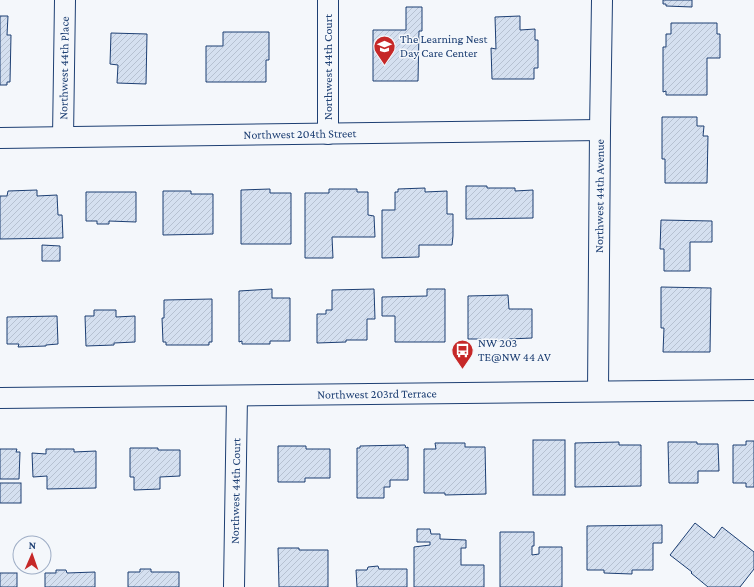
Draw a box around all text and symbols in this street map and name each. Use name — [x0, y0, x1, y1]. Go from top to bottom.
street label: Northwest 44th Court — [321, 13, 335, 120]
street label: Northwest 44th Place — [56, 16, 72, 120]
place label: The Learning Nest Day Care Center — [400, 32, 488, 60]
school or university icon: The Learning Nest Day Care Center — [372, 33, 398, 66]
street label: Northwest 204th Street — [243, 126, 358, 142]
street label: Northwest 44th Avenue — [592, 139, 607, 253]
place label: NW 203 TE@NW 44 AV — [478, 336, 551, 364]
bus stop icon: NW 203 TE@NW 44 AV — [449, 337, 475, 370]
street label: Northwest 203rd Terrace — [317, 386, 437, 402]
street label: Northwest 44th Court — [228, 437, 243, 544]
north arrow — [12, 535, 52, 575]
text: N — [28, 539, 37, 551]

